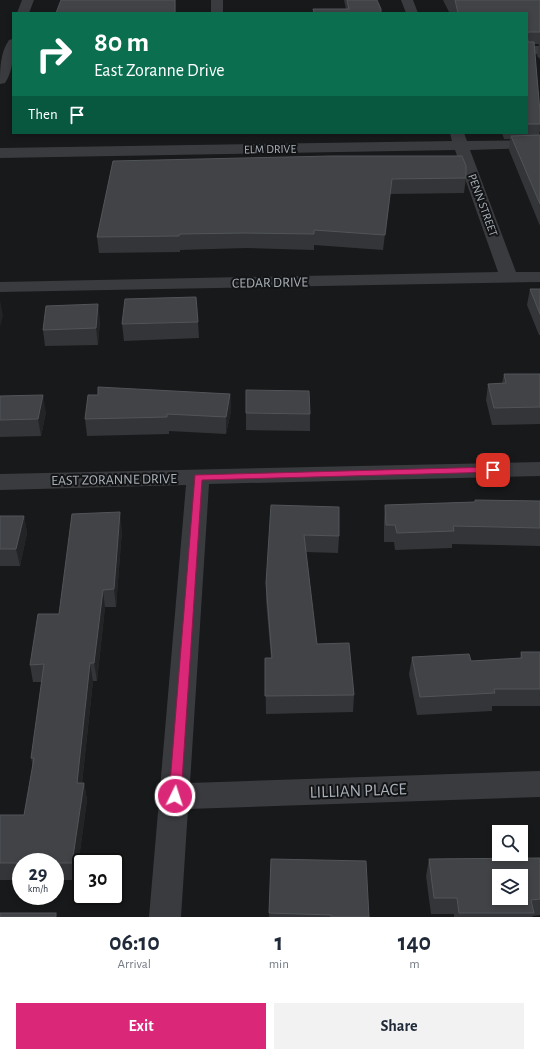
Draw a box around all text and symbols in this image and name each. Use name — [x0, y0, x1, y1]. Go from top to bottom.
icon: right — [28, 28, 80, 80]
text: 80 m — [94, 29, 149, 57]
text: East Zoranne Drive — [94, 62, 225, 80]
icon: arrive — [66, 104, 88, 126]
text: Then — [28, 107, 58, 122]
street label: ELM DRIVE — [244, 143, 296, 155]
street label: PENN STREET — [466, 172, 500, 238]
street label: CEDAR DRIVE — [232, 275, 308, 291]
pin — [476, 453, 510, 487]
icon: arrive — [482, 459, 504, 481]
street label: EAST ZORANNE DRIVE — [51, 472, 177, 488]
position arrow — [154, 775, 196, 817]
street label: LILLIAN PLACE — [309, 780, 407, 801]
map controls — [492, 825, 528, 905]
button: search — [492, 825, 528, 861]
speed limit sign: 30 — [72, 853, 124, 905]
text: 29 — [28, 864, 48, 884]
button: layers — [492, 869, 528, 905]
text: km/h — [28, 884, 48, 894]
text: 06:10 — [109, 931, 160, 955]
text: 1 — [274, 931, 283, 955]
text: 140 — [398, 931, 431, 955]
text: Arrival — [118, 958, 151, 971]
text: min — [269, 958, 289, 971]
text: m — [409, 958, 420, 971]
button: Exit — [16, 1003, 266, 1049]
button: Share — [274, 1003, 524, 1049]

